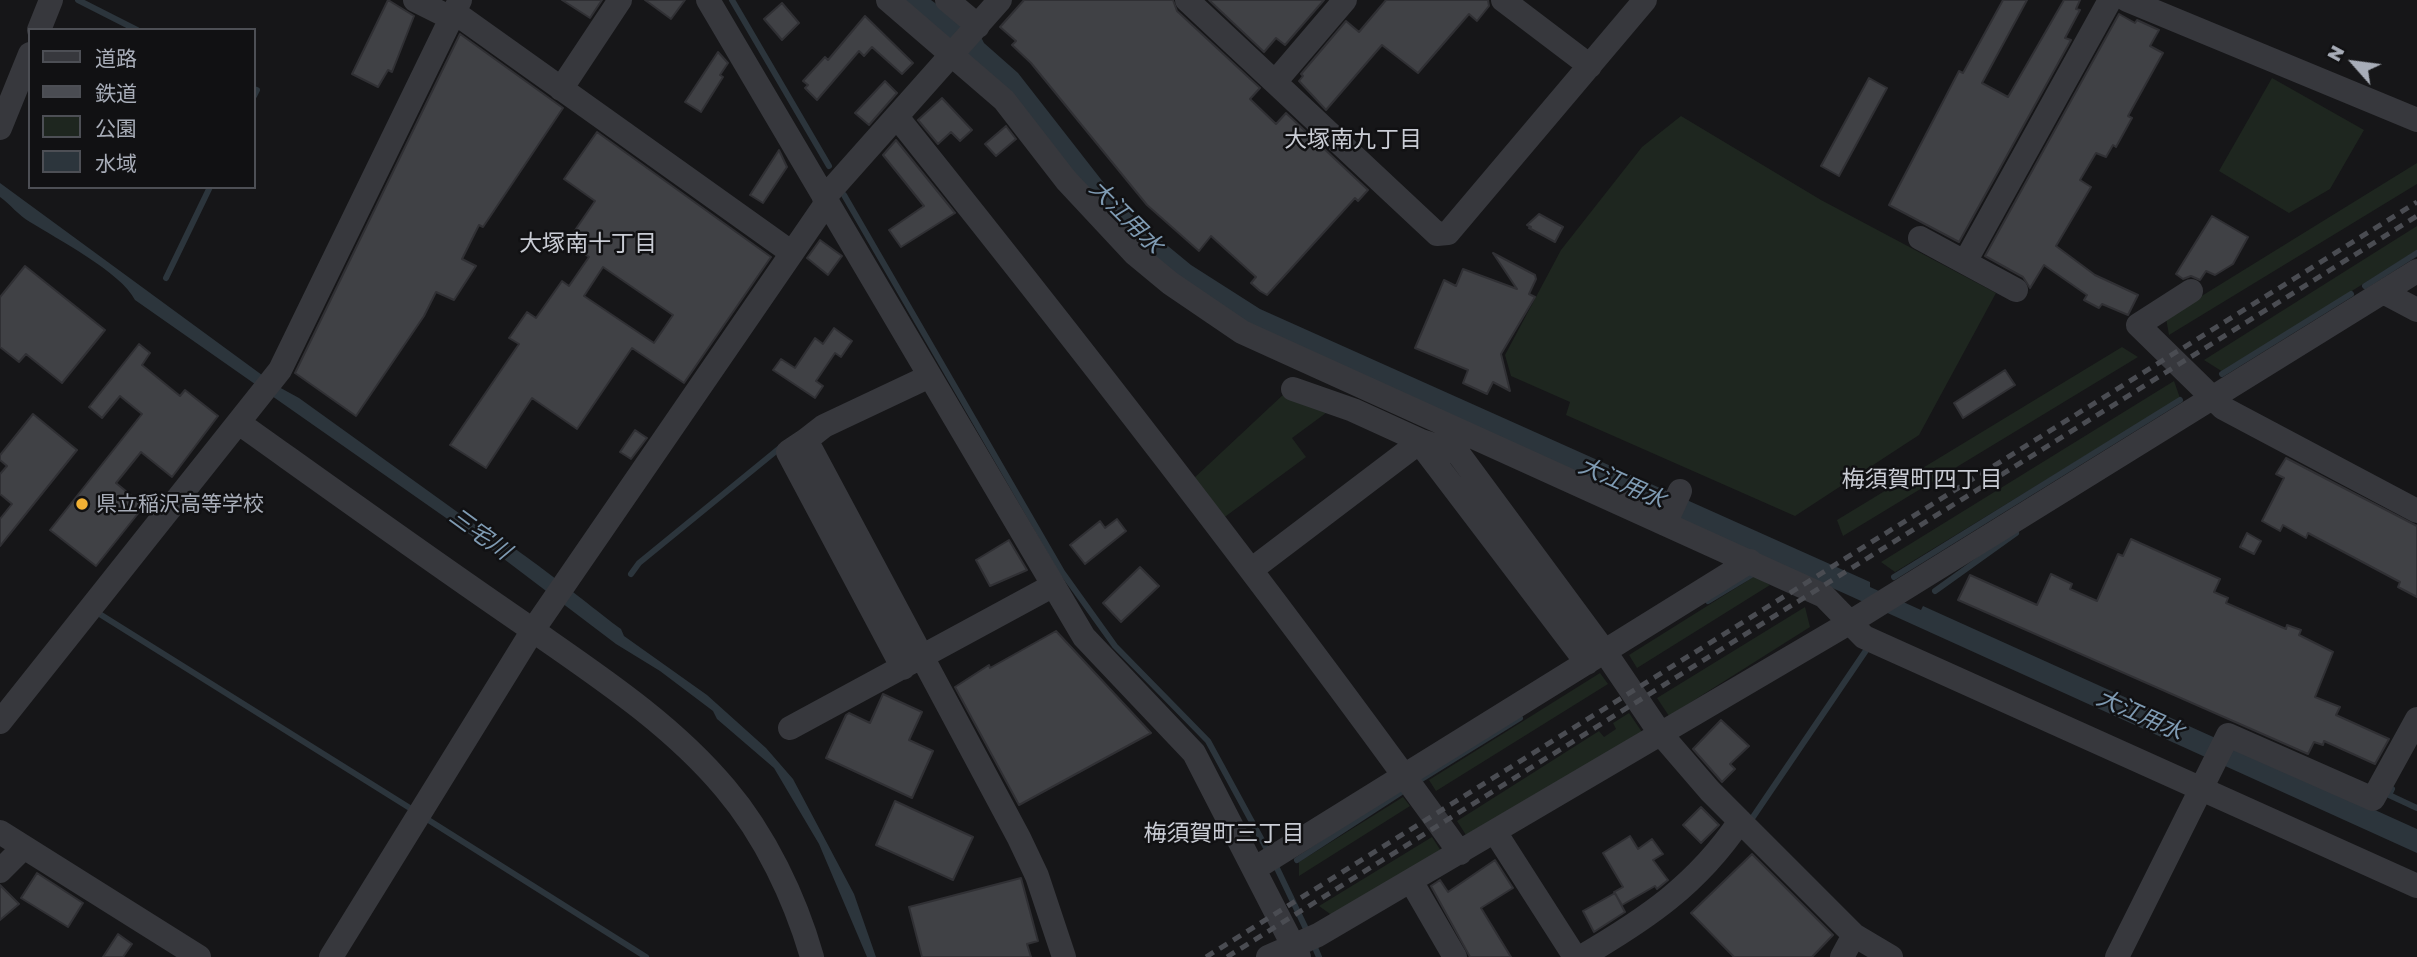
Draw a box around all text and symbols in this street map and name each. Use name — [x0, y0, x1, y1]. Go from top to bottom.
legend — [28, 28, 256, 189]
north arrow — [2319, 28, 2389, 98]
text: N — [2321, 41, 2349, 65]
text: 道路 — [95, 45, 137, 71]
text: 鉄道 — [95, 80, 137, 106]
text: 公園 — [95, 115, 137, 141]
district label: 大塚南九丁目 — [1284, 126, 1422, 154]
text: 水域 — [95, 150, 137, 176]
water label: 大江用水 — [1084, 175, 1168, 259]
district label: 大塚南十丁目 — [519, 230, 657, 258]
water label: 大江用水 — [1574, 452, 1670, 514]
district label: 梅須賀町四丁目 — [1842, 466, 2002, 494]
place label: 県立稲沢高等学校 — [96, 491, 264, 517]
marker: 県立稲沢高等学校 — [74, 496, 90, 512]
water label: 三宅川 — [444, 503, 516, 565]
water label: 大江用水 — [2092, 684, 2188, 746]
district label: 梅須賀町三丁目 — [1144, 820, 1304, 848]

